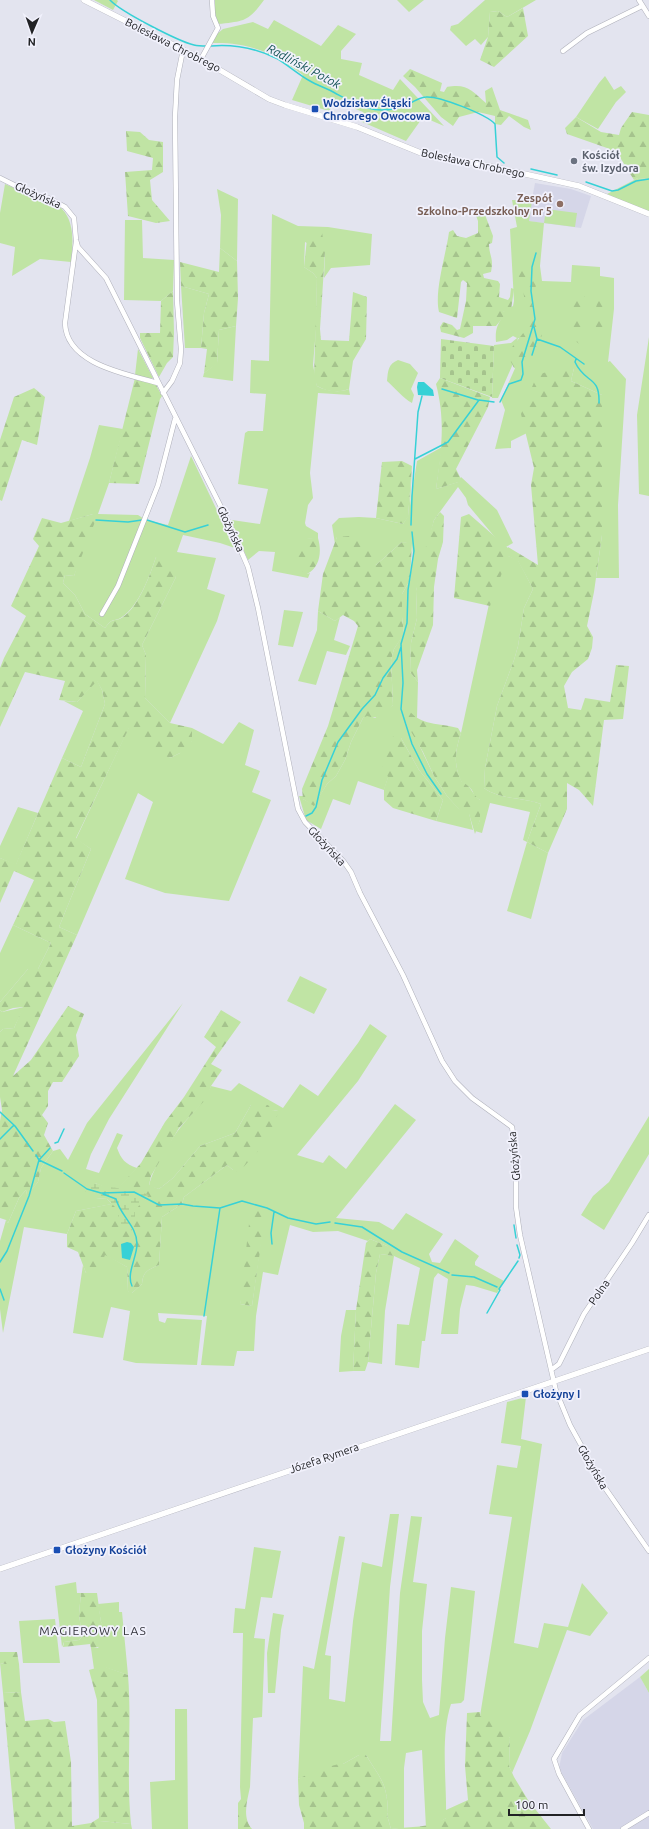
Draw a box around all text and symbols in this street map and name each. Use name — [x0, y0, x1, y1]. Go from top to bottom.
north arrow — [12, 12, 52, 52]
street label: Bolesława Chrobrego — [123, 16, 223, 74]
text: N — [27, 36, 36, 48]
water label: Radliński Potok — [265, 41, 344, 91]
place label: Wodzisław Śląski Chrobrego Owocowa — [323, 96, 431, 122]
marker: Wodzisław Śląski Chrobrego Owocowa — [310, 104, 320, 114]
street label: Bolesława Chrobrego — [420, 146, 526, 180]
place label: Kościół św. Izydora — [582, 149, 639, 174]
marker: Kościół św. Izydora — [569, 156, 579, 166]
street label: Głożyńska — [13, 180, 63, 210]
place label: Zespół Szkolno-Przedszkolny nr 5 — [417, 192, 552, 217]
marker: Zespół Szkolno-Przedszkolny nr 5 — [555, 199, 565, 209]
street label: Głożyńska — [215, 504, 247, 554]
street label: Głożyńska — [306, 824, 348, 868]
street label: Głożyńska — [506, 1131, 522, 1181]
street label: Polna — [586, 1277, 612, 1307]
place label: Głożyny I — [533, 1388, 580, 1400]
marker: Głożyny I — [520, 1389, 530, 1399]
street label: Józefa Rymera — [288, 1440, 360, 1476]
street label: Głożyńska — [576, 1443, 610, 1491]
place label: Głożyny Kościół — [65, 1544, 147, 1556]
marker: Głożyny Kościół — [52, 1545, 62, 1555]
district label: MAGIEROWY LAS — [39, 1624, 147, 1637]
scale bar — [509, 1791, 584, 1817]
text: 100 m — [515, 1798, 548, 1811]

